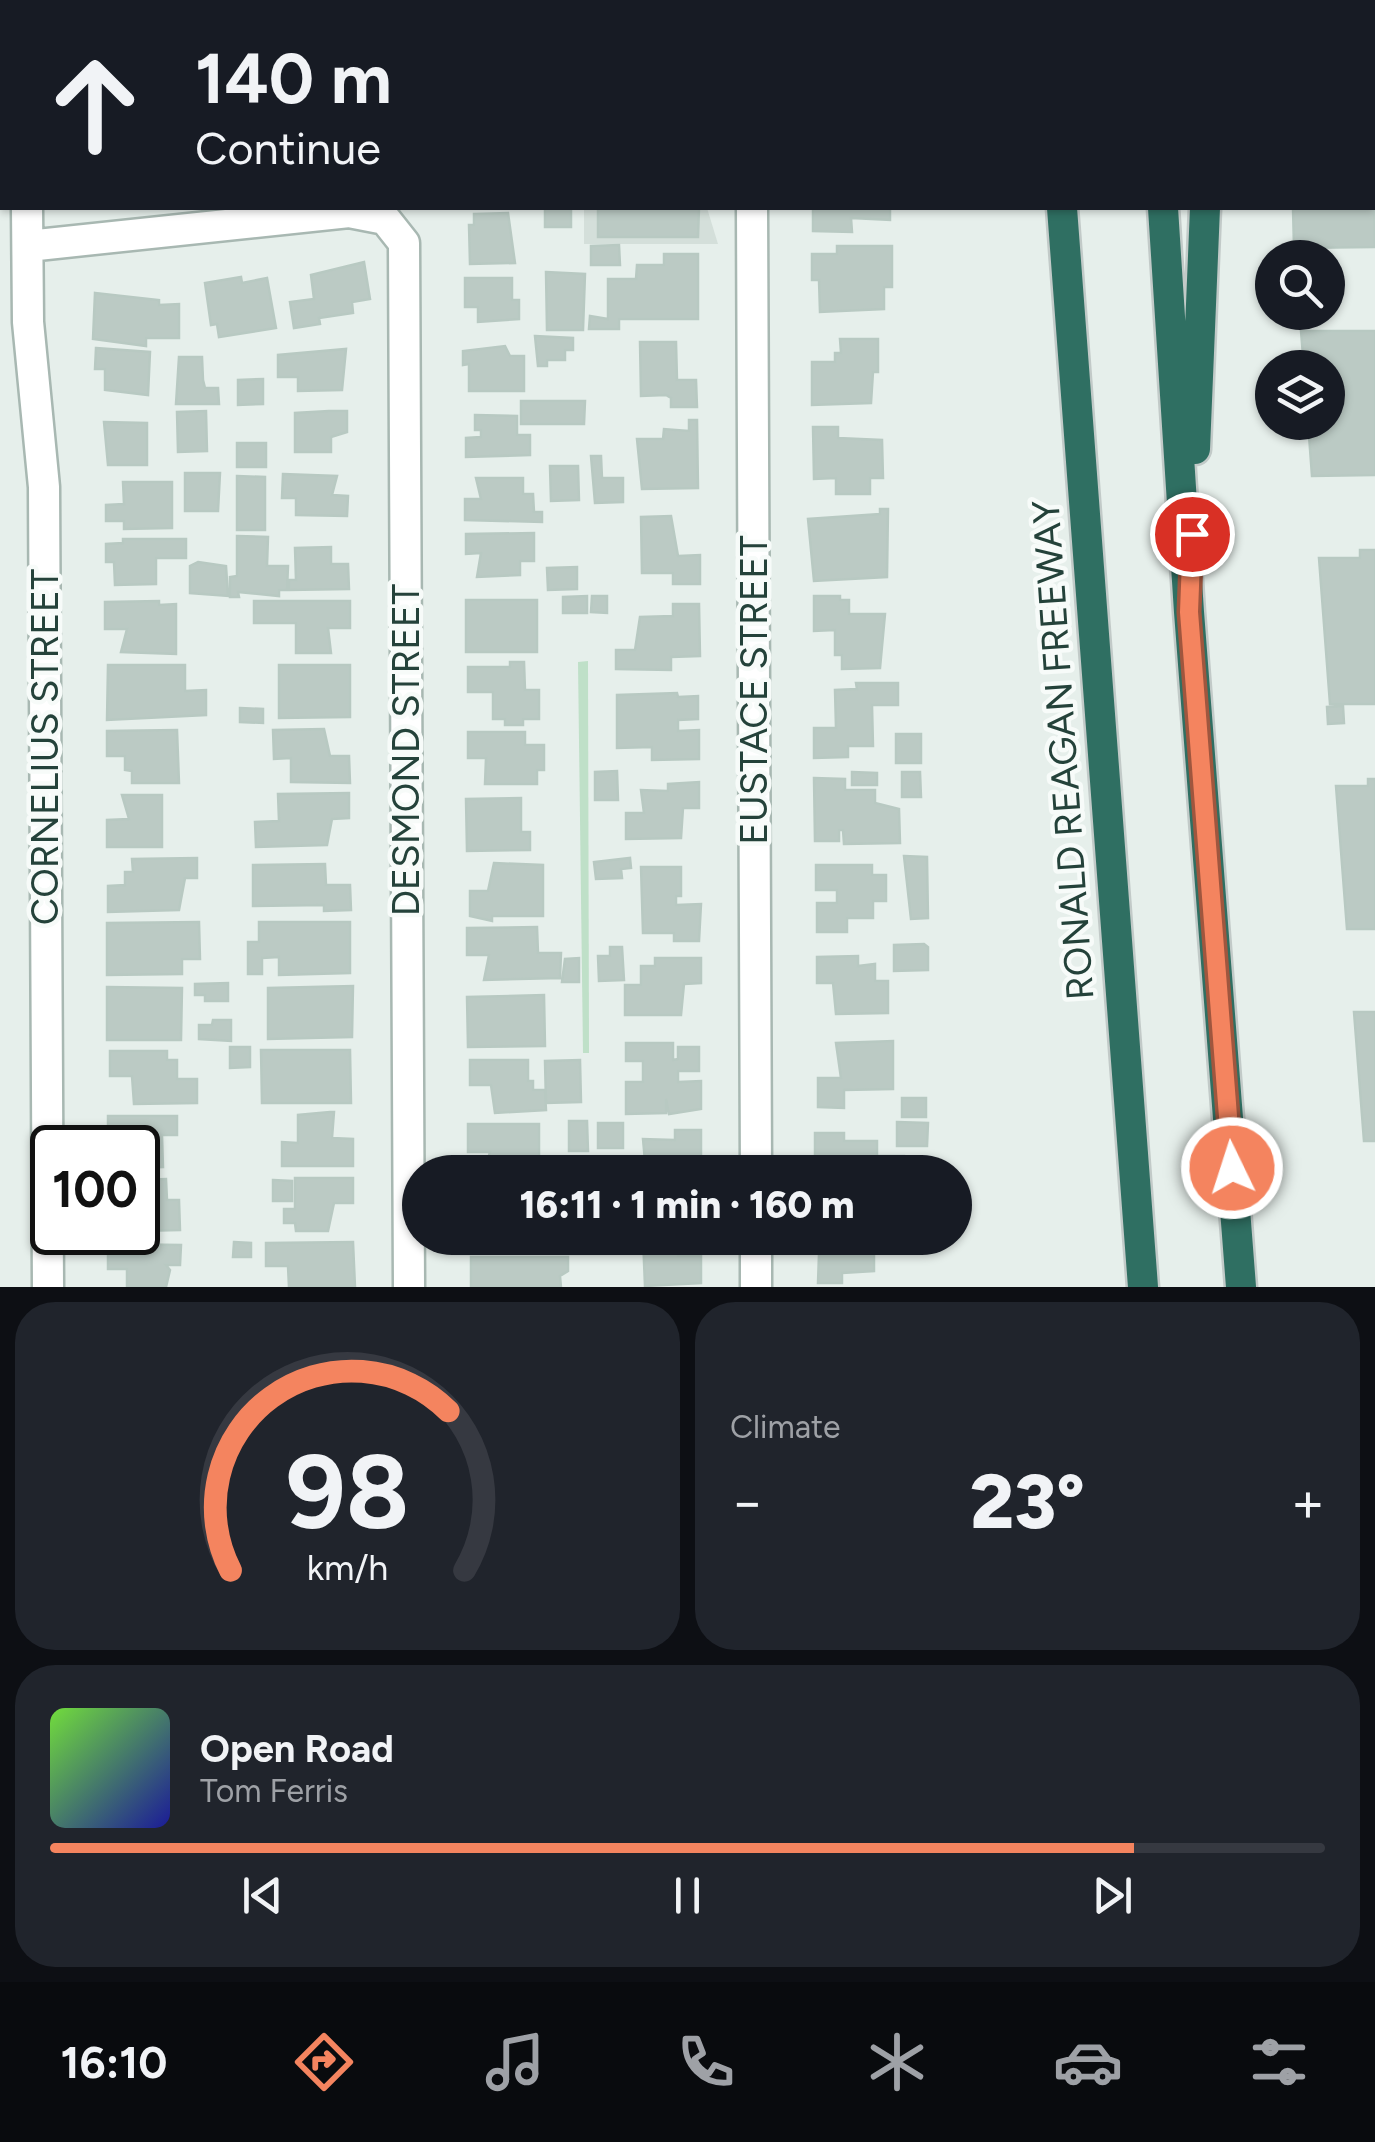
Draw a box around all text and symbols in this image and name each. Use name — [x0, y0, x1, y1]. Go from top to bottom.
text: 140 m — [195, 36, 392, 121]
icon: ahead — [30, 40, 160, 170]
text: Continue — [195, 121, 381, 175]
map controls — [1255, 240, 1345, 440]
button: search — [1255, 240, 1345, 330]
button: layers — [1255, 350, 1345, 440]
pin — [1150, 492, 1235, 577]
street label: RONALD REAGAN FREEWAY — [1023, 499, 1103, 1001]
icon: arrive — [1165, 507, 1220, 562]
street label: EUSTACE STREET — [731, 535, 777, 845]
street label: CORNELIUS STREET — [22, 569, 68, 925]
street label: DESMOND STREET — [383, 584, 429, 916]
position arrow — [1180, 1116, 1284, 1220]
speed limit sign: 100 — [30, 1125, 160, 1255]
text: 16:11 · 1 min · 160 m — [519, 1182, 855, 1228]
text: Climate — [730, 1408, 841, 1446]
text: 98 — [286, 1429, 409, 1554]
text: 23° — [970, 1457, 1085, 1547]
text: − — [730, 1469, 764, 1535]
text: + — [1291, 1469, 1325, 1535]
text: km/h — [307, 1546, 388, 1589]
text: Open Road — [200, 1726, 394, 1772]
text: Tom Ferris — [200, 1772, 348, 1810]
icon: previous — [235, 1868, 290, 1923]
icon: pause — [660, 1868, 715, 1923]
icon: next — [1085, 1868, 1140, 1923]
icon: directions — [289, 2027, 359, 2097]
icon: music — [480, 2027, 550, 2097]
icon: phone — [671, 2027, 741, 2097]
icon: climate — [862, 2027, 932, 2097]
icon: car — [1053, 2027, 1123, 2097]
icon: filters — [1244, 2027, 1314, 2097]
text: 16:10 — [61, 2035, 167, 2089]

